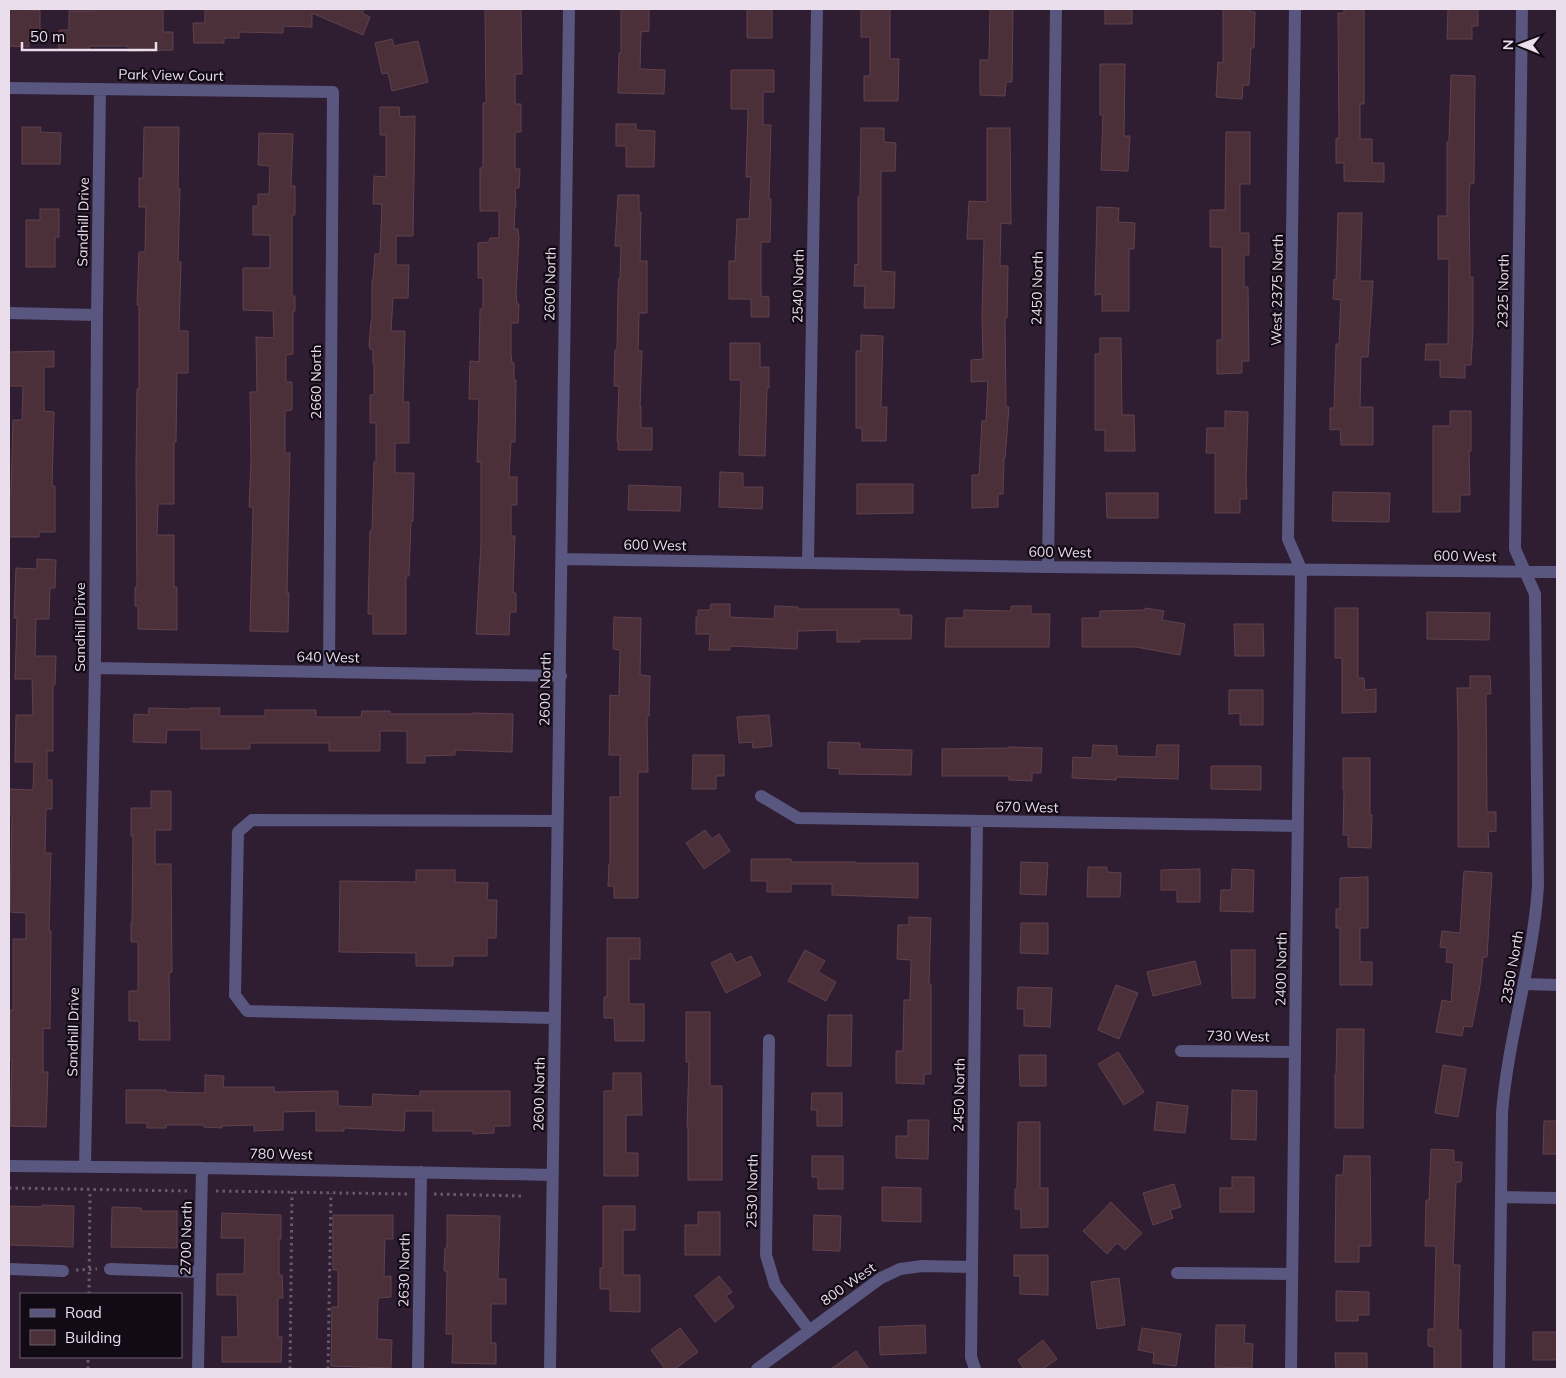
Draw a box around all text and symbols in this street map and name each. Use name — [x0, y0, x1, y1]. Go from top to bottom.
scale bar — [22, 20, 156, 52]
north arrow — [1496, 20, 1546, 70]
text: 50 m — [30, 27, 65, 46]
text: N — [1499, 39, 1517, 50]
street label: Park View Court — [118, 65, 224, 85]
street label: Sandhill Drive — [73, 177, 93, 267]
street label: West 2375 North — [1267, 234, 1287, 346]
street label: 2600 North — [540, 247, 560, 321]
street label: 2540 North — [788, 249, 808, 323]
street label: 2450 North — [1027, 251, 1047, 325]
street label: 2325 North — [1493, 254, 1513, 328]
street label: 2660 North — [307, 345, 325, 419]
street label: 600 West — [623, 535, 687, 555]
street label: 600 West — [1028, 542, 1092, 562]
street label: 600 West — [1433, 546, 1497, 566]
street label: Sandhill Drive — [71, 582, 89, 672]
street label: 640 West — [296, 647, 360, 667]
street label: 2600 North — [535, 652, 555, 726]
street label: 670 West — [995, 797, 1059, 817]
street label: 2350 North — [1497, 929, 1527, 1005]
street label: 2400 North — [1271, 932, 1291, 1006]
street label: Sandhill Drive — [63, 987, 83, 1077]
street label: 730 West — [1206, 1026, 1270, 1046]
street label: 2600 North — [529, 1057, 549, 1131]
street label: 2450 North — [949, 1058, 969, 1132]
street label: 780 West — [249, 1144, 313, 1164]
street label: 2530 North — [742, 1154, 762, 1228]
street label: 2700 North — [176, 1201, 196, 1275]
street label: 2630 North — [394, 1233, 414, 1307]
street label: 800 West — [817, 1259, 879, 1309]
legend — [20, 1293, 182, 1358]
text: Road — [65, 1303, 102, 1322]
text: Building — [65, 1328, 121, 1347]

